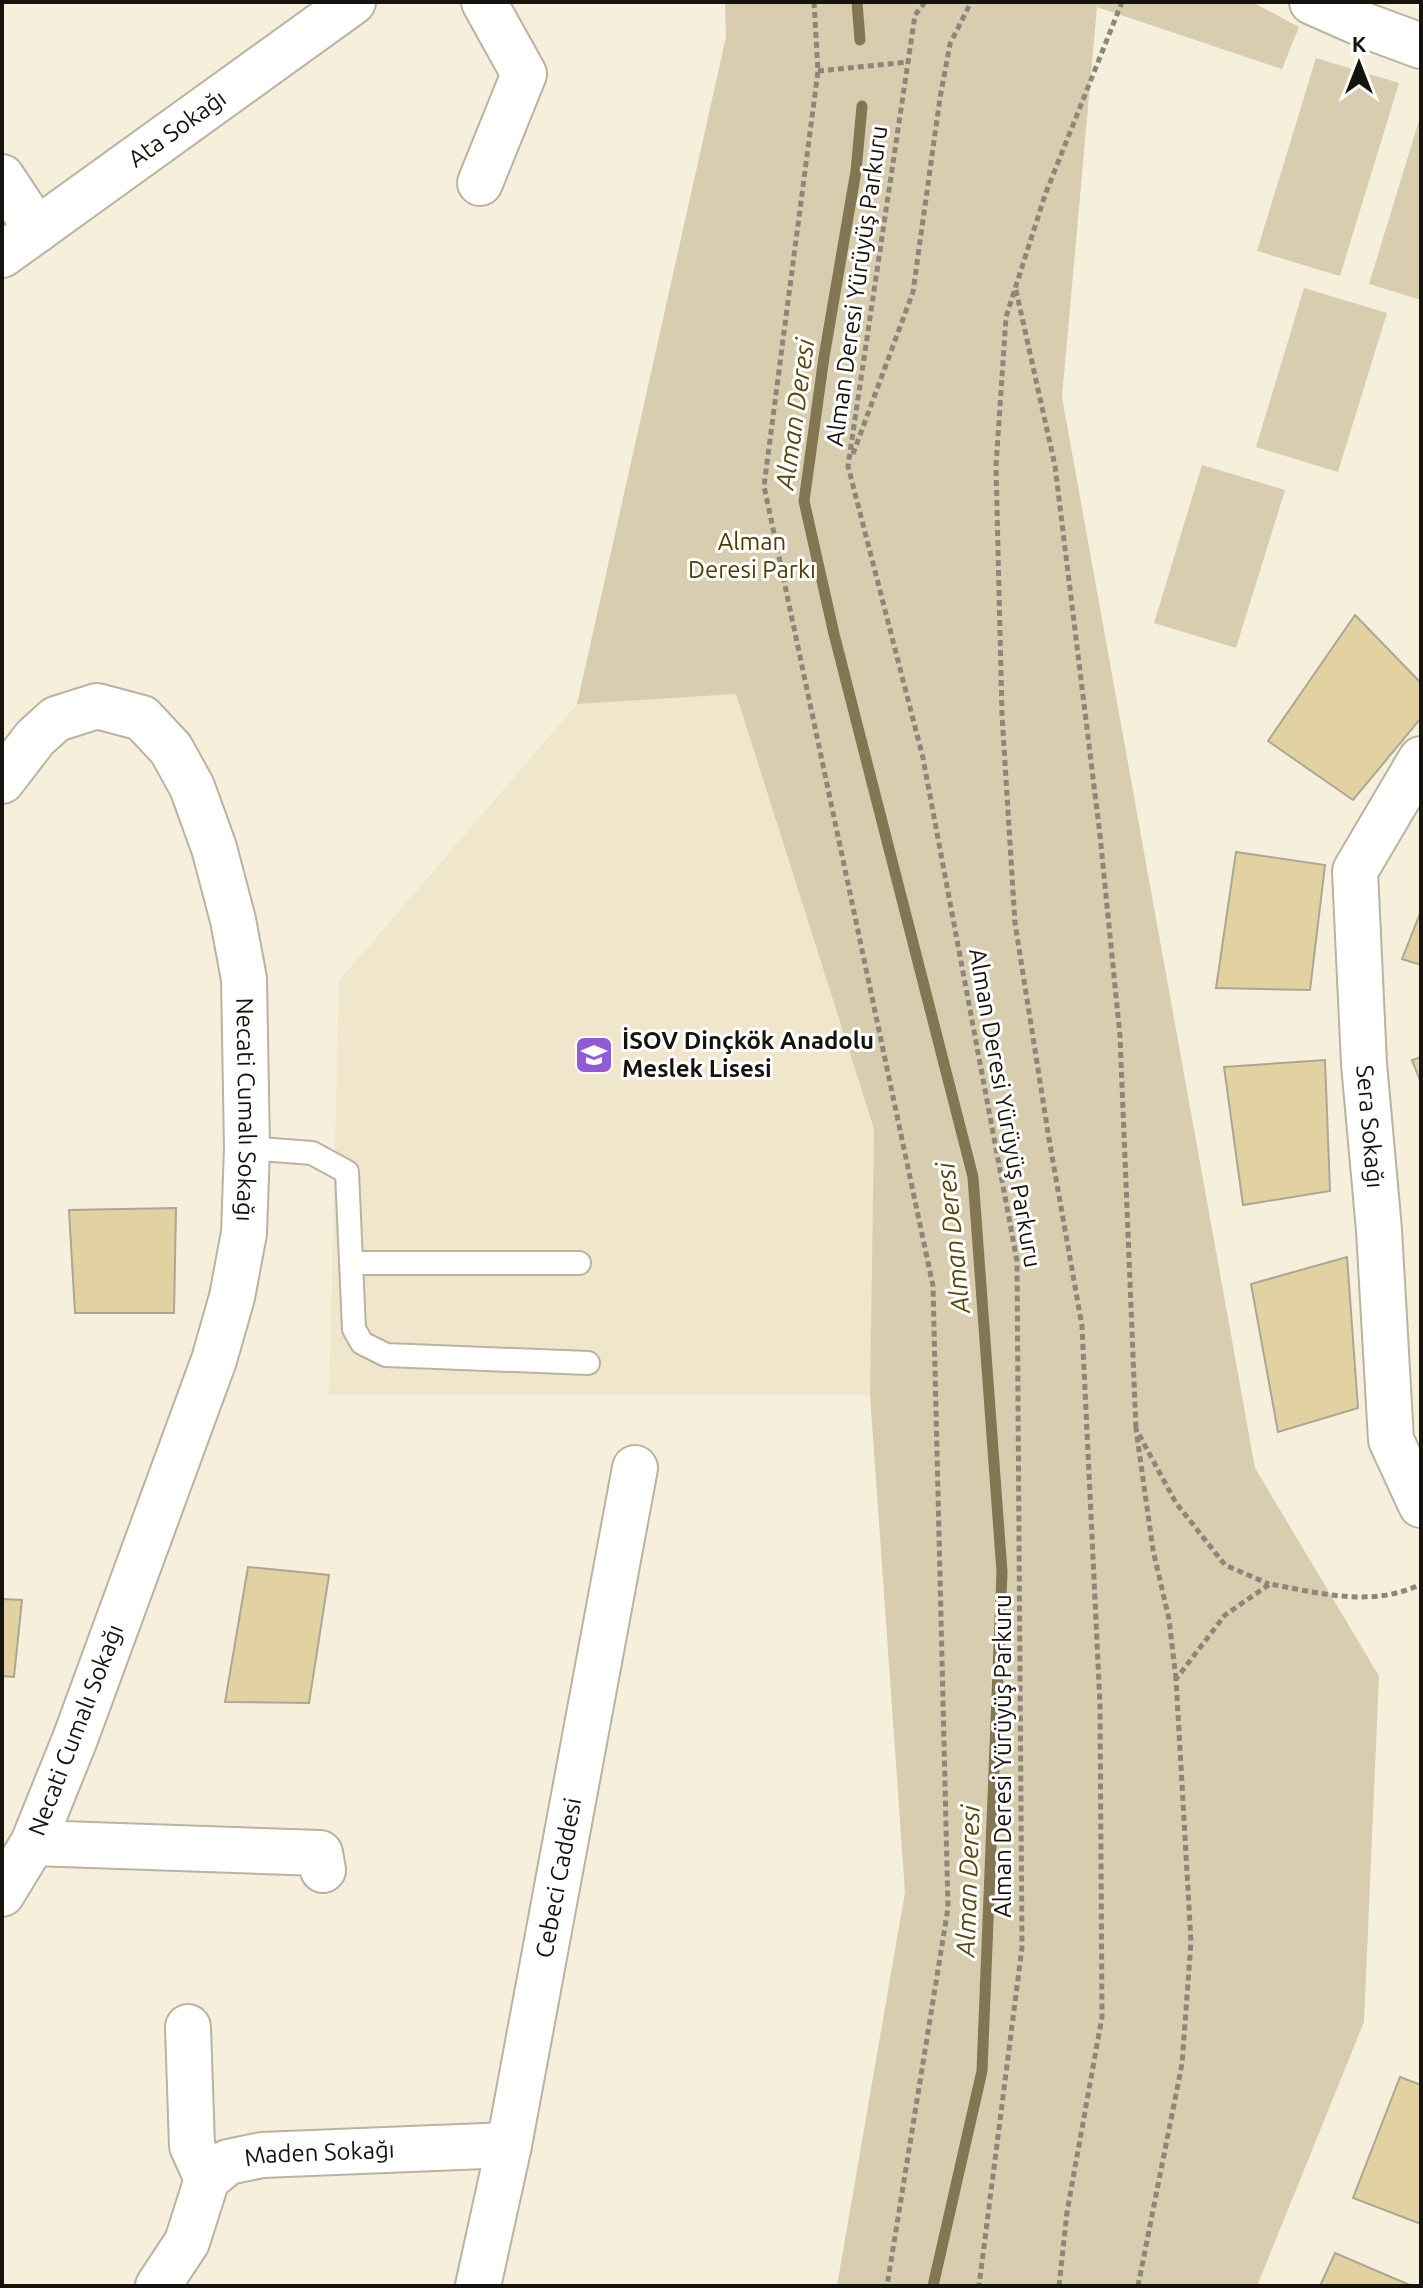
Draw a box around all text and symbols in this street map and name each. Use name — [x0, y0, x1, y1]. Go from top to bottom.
north arrow — [1319, 24, 1399, 104]
text: K — [1352, 31, 1367, 56]
street label: Ata Sokağı — [123, 84, 231, 172]
street label: Alman Deresi Yürüyüş Parkuru — [821, 124, 892, 448]
water label: Alman Deresi — [769, 335, 820, 493]
park label: Alman Deresi Parkı — [688, 528, 816, 583]
street label: Alman Deresi Yürüyüş Parkuru — [964, 946, 1047, 1270]
street label: Necati Cumalı Sokağı — [231, 997, 261, 1222]
place label: İSOV Dinçkök Anadolu Meslek Lisesi — [622, 1027, 874, 1082]
school or university icon: İSOV Dinçkök Anadolu Meslek Lisesi — [573, 1034, 615, 1076]
street label: Sera Sokağı — [1351, 1064, 1389, 1189]
water label: Alman Deresi — [930, 1160, 975, 1317]
street label: Alman Deresi Yürüyüş Parkuru — [989, 1594, 1016, 1918]
street label: Necati Cumalı Sokağı — [23, 1620, 128, 1839]
street label: Cebeci Caddesi — [530, 1796, 586, 1960]
water label: Alman Deresi — [950, 1803, 985, 1959]
street label: Maden Sokağı — [242, 2136, 395, 2171]

